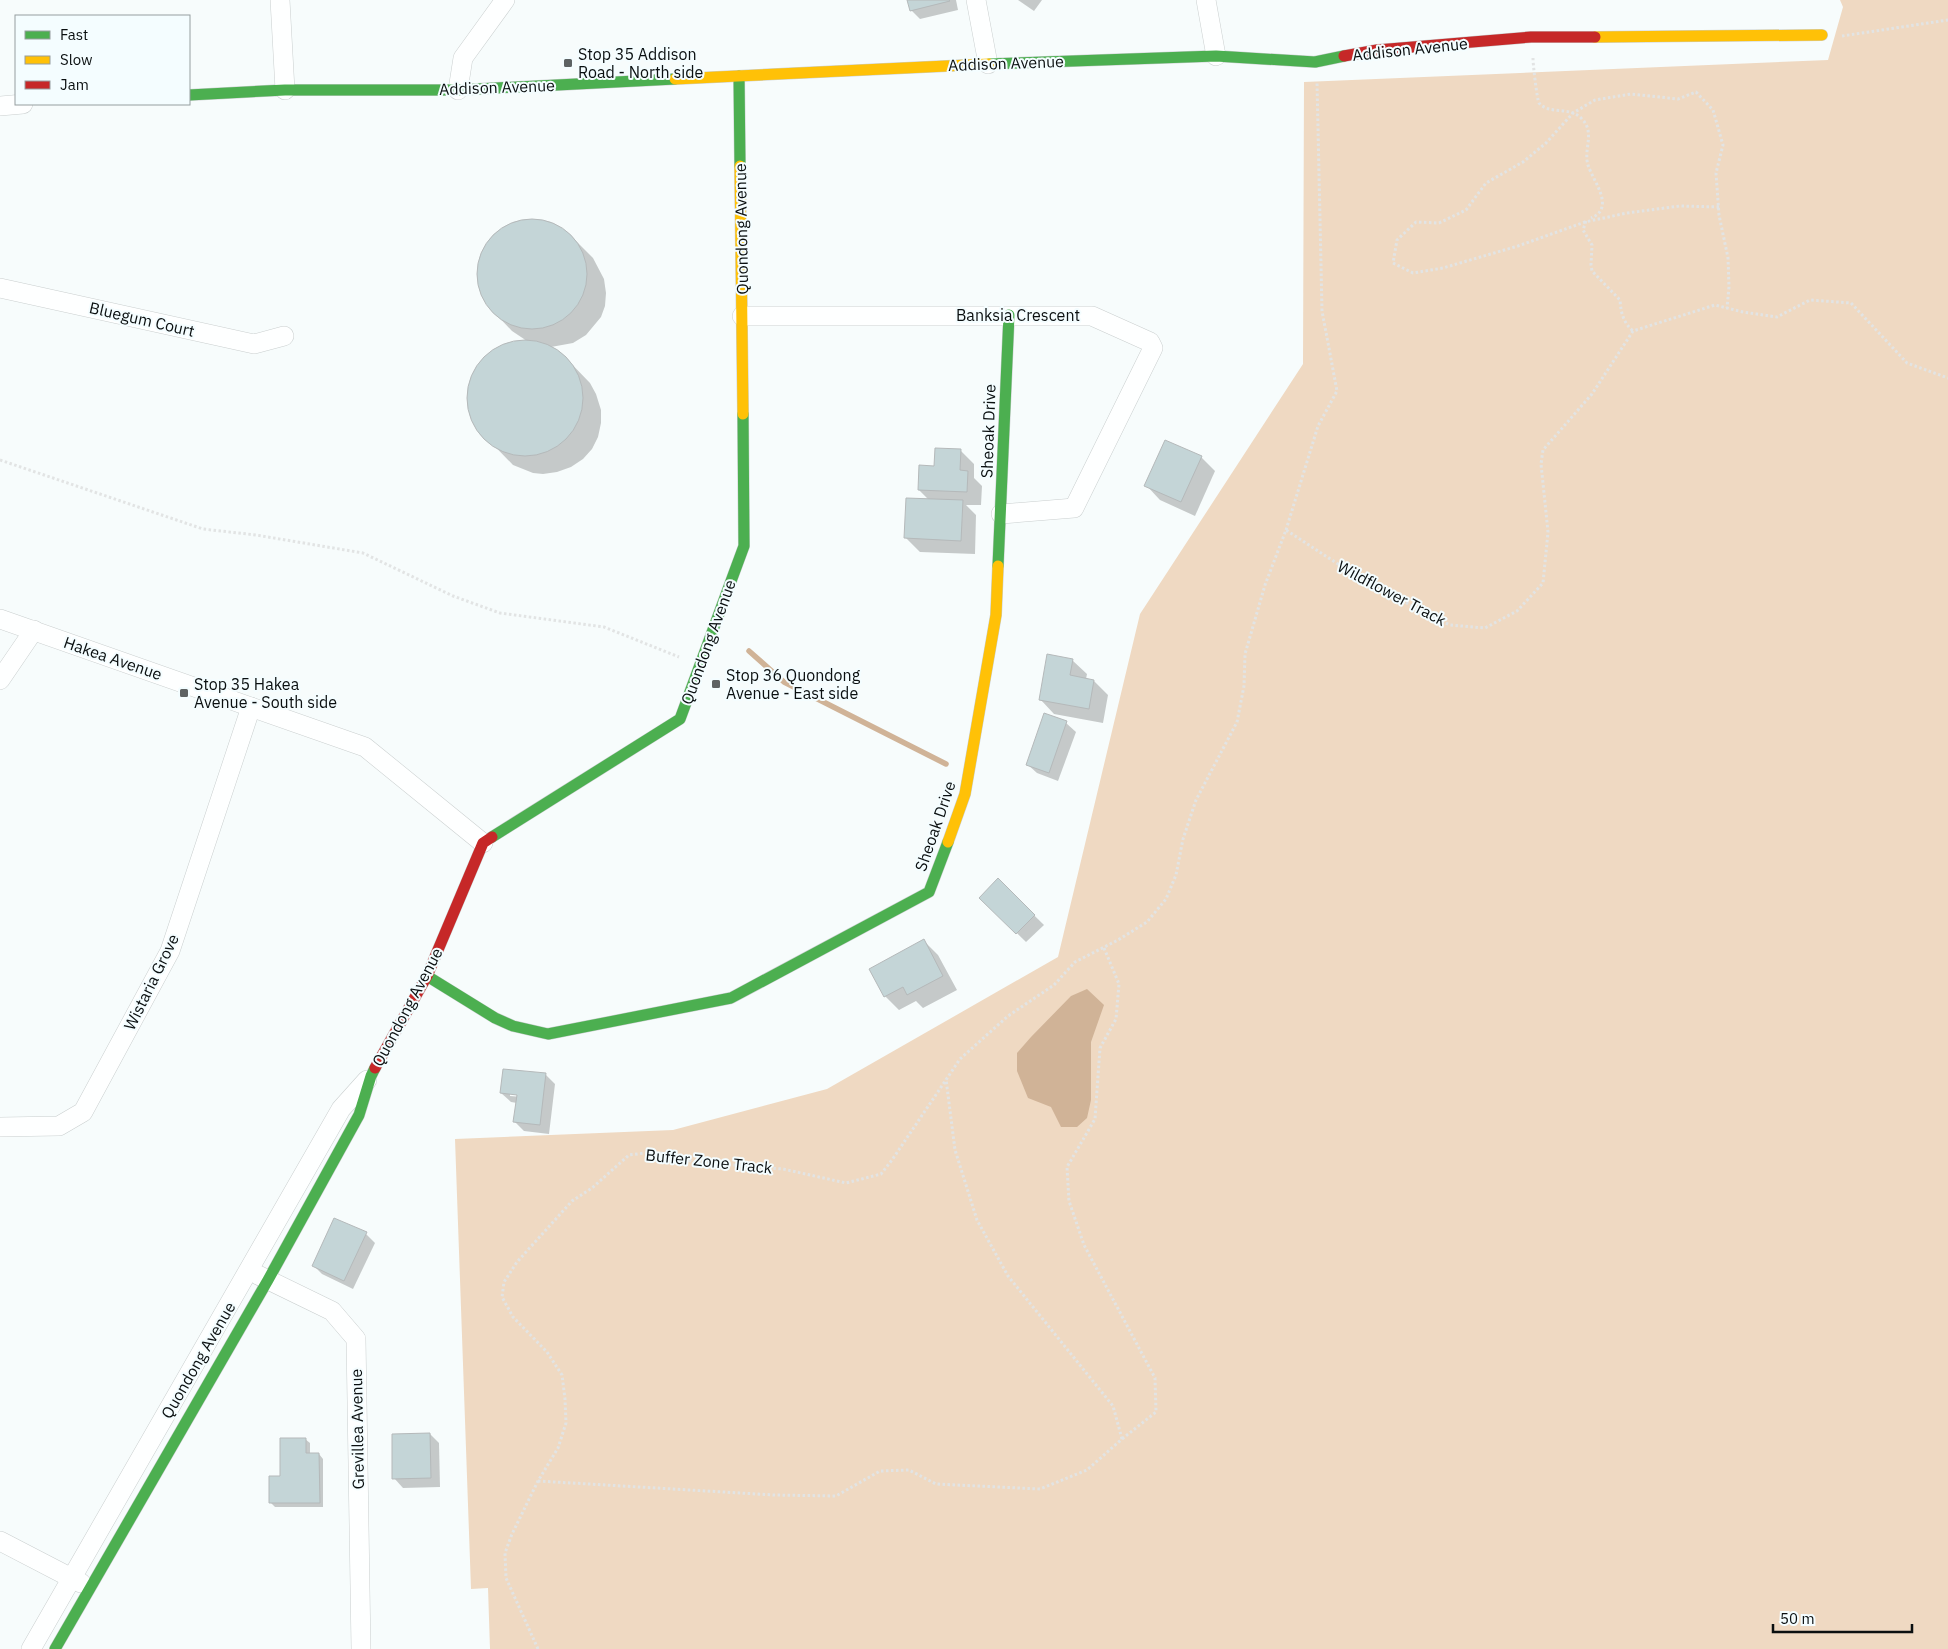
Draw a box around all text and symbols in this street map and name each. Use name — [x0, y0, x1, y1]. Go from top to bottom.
legend — [15, 15, 190, 105]
text: Fast — [60, 25, 88, 44]
street label: Addison Avenue — [1351, 33, 1469, 65]
place label: Stop 35 Addison Road - North side — [578, 44, 703, 82]
text: Slow — [60, 50, 93, 69]
street label: Addison Avenue — [948, 51, 1064, 75]
marker: Stop 35 Addison Road - North side — [562, 57, 574, 69]
text: Jam — [60, 75, 89, 94]
street label: Addison Avenue — [439, 75, 555, 99]
street label: Quondong Avenue — [730, 163, 752, 295]
street label: Bluegum Court — [87, 297, 197, 341]
street label: Banksia Crescent — [956, 305, 1080, 325]
street label: Sheoak Drive — [976, 383, 1000, 478]
street label: Wildflower Track — [1334, 556, 1450, 630]
street label: Quondong Avenue — [676, 577, 740, 707]
street label: Hakea Avenue — [61, 632, 165, 684]
place label: Stop 36 Quondong Avenue - East side — [726, 665, 861, 703]
place label: Stop 35 Hakea Avenue - South side — [194, 674, 337, 712]
marker: Stop 36 Quondong Avenue - East side — [710, 678, 722, 690]
marker: Stop 35 Hakea Avenue - South side — [178, 687, 190, 699]
street label: Sheoak Drive — [910, 778, 960, 874]
street label: Wistaria Grove — [119, 930, 183, 1033]
street label: Quondong Avenue — [367, 944, 447, 1070]
street label: Buffer Zone Track — [645, 1144, 774, 1178]
street label: Quondong Avenue — [156, 1298, 240, 1422]
street label: Grevillea Avenue — [346, 1368, 368, 1489]
scale bar — [1773, 1602, 1912, 1634]
text: 50 m — [1780, 1609, 1815, 1628]

